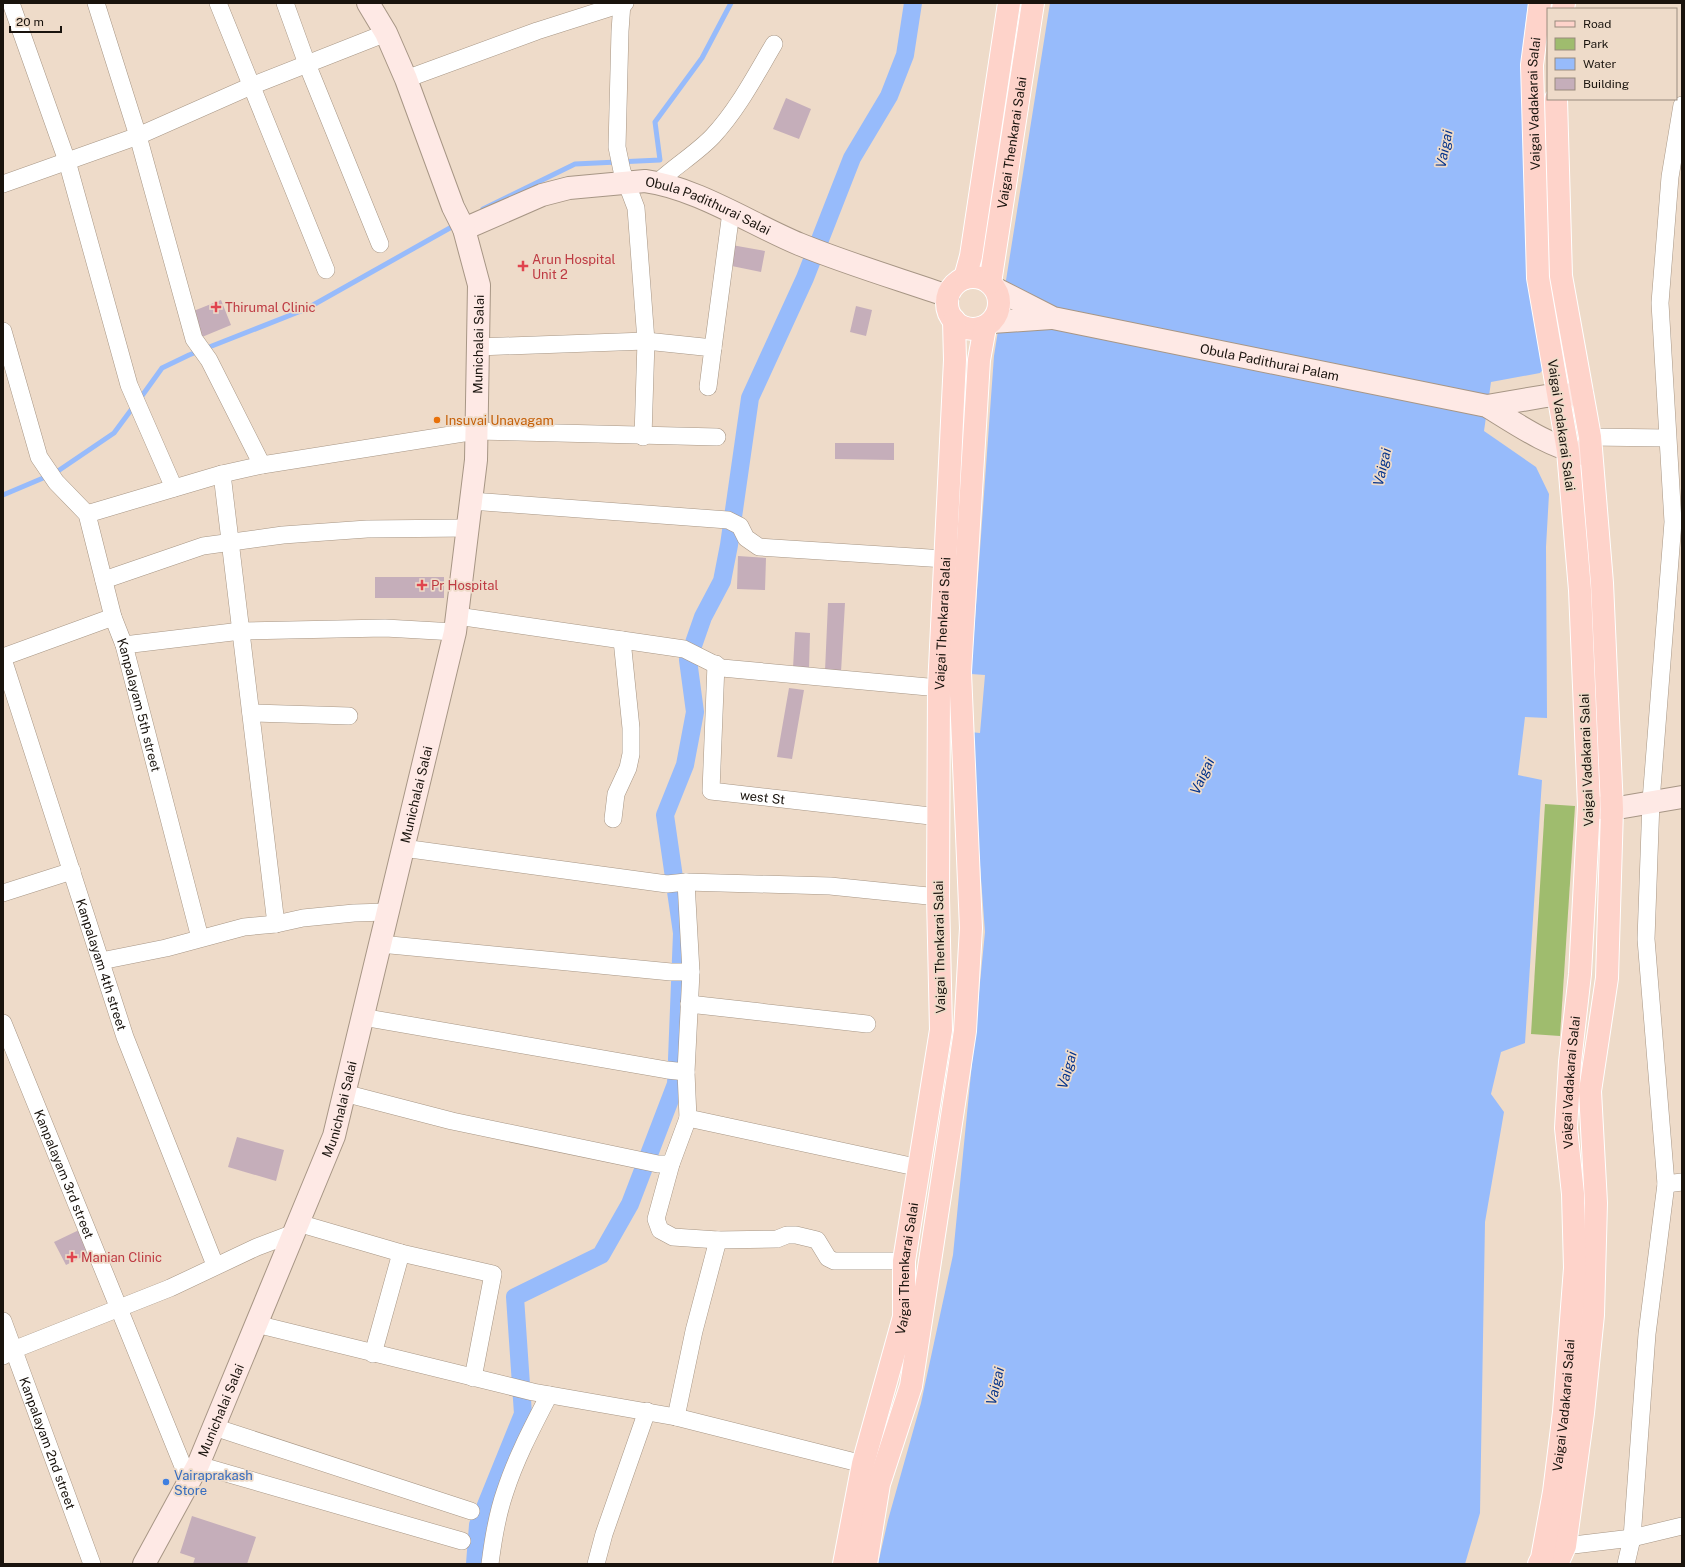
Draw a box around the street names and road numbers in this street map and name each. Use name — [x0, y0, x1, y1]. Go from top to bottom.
street label: Vaigai Vadakarai Salai — [1525, 36, 1544, 170]
street label: Vaigai Thenkarai Salai — [995, 76, 1030, 210]
street label: Obula Padithurai Salai — [644, 174, 773, 238]
street label: Munichalai Salai — [470, 295, 487, 394]
street label: Obula Padithurai Palam — [1199, 341, 1341, 384]
street label: Vaigai Vadakarai Salai — [1545, 358, 1578, 492]
street label: Vaigai Thenkarai Salai — [932, 557, 953, 690]
street label: Kanpalayam 5th street — [114, 636, 164, 774]
street label: Vaigai Vadakarai Salai — [1577, 693, 1596, 827]
street label: Munichalai Salai — [398, 745, 435, 845]
street label: west St — [739, 787, 786, 807]
street label: Vaigai Thenkarai Salai — [931, 880, 948, 1014]
street label: Kanpalayam 4th street — [73, 897, 129, 1032]
street label: Vaigai Vadakarai Salai — [1559, 1015, 1583, 1149]
street label: Munichalai Salai — [319, 1060, 360, 1160]
street label: Kanpalayam 3rd street — [31, 1108, 97, 1241]
street label: Vaigai Thenkarai Salai — [892, 1201, 921, 1336]
street label: Vaigai Vadakarai Salai — [1550, 1339, 1578, 1472]
street label: Munichalai Salai — [195, 1362, 247, 1459]
street label: Kanpalayam 2nd street — [16, 1375, 78, 1511]

